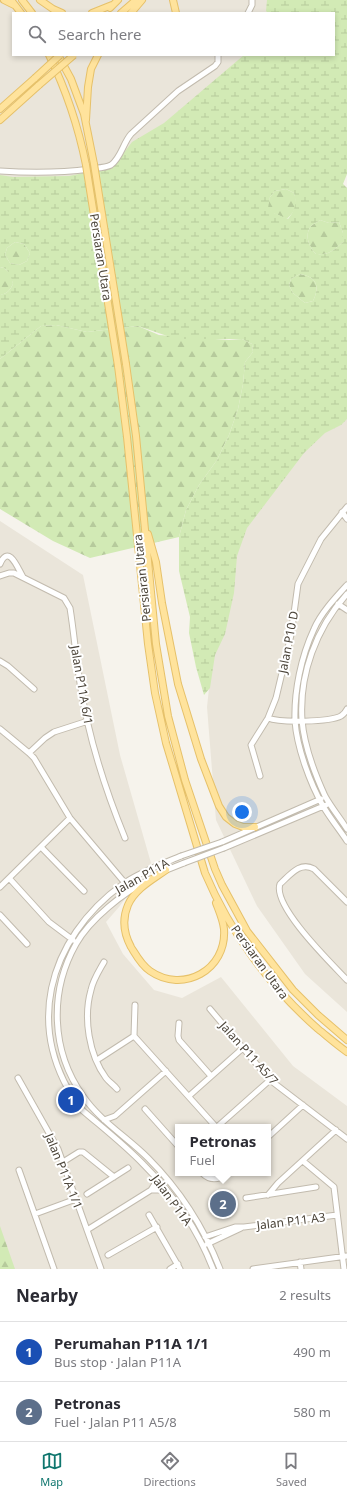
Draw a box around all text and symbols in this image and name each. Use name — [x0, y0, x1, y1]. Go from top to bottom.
search box — [12, 12, 335, 56]
icon: search — [26, 23, 48, 45]
text: Search here — [58, 24, 141, 44]
street label: Persiaran Utara — [86, 212, 116, 302]
street label: Persiaran Utara — [129, 533, 155, 623]
street label: Jalan P10 D — [273, 609, 302, 676]
street label: Jalan P11A 6/1 — [66, 643, 97, 726]
your location — [232, 802, 252, 822]
street label: Jalan P11A — [111, 854, 172, 898]
street label: Persiaran Utara — [227, 921, 293, 1003]
street label: Jalan P11 A5/7 — [215, 1017, 282, 1089]
pin: 1 — [58, 1085, 84, 1115]
popup — [175, 1124, 271, 1176]
street label: Jalan P11A 1/1 — [41, 1130, 87, 1211]
text: Petronas — [190, 1131, 256, 1151]
text: Fuel — [190, 1151, 215, 1169]
street label: Jalan P11A — [147, 1170, 196, 1229]
pin: 2 — [210, 1189, 236, 1219]
street label: Jalan P11 A3 — [255, 1208, 326, 1234]
text: Nearby — [16, 1284, 78, 1307]
text: 2 results — [279, 1286, 331, 1304]
text: Perumahan P11A 1/1 — [54, 1333, 209, 1353]
text: 1 — [25, 1343, 33, 1361]
text: 490 m — [293, 1343, 331, 1361]
text: Bus stop · Jalan P11A — [54, 1353, 181, 1371]
text: Petronas — [54, 1393, 121, 1413]
text: 2 — [25, 1403, 33, 1421]
text: 580 m — [293, 1403, 331, 1421]
text: Fuel · Jalan P11 A5/8 — [54, 1413, 177, 1431]
tab: Map — [40, 1450, 63, 1489]
tab: Directions — [143, 1450, 196, 1489]
tab: Saved — [276, 1450, 307, 1489]

